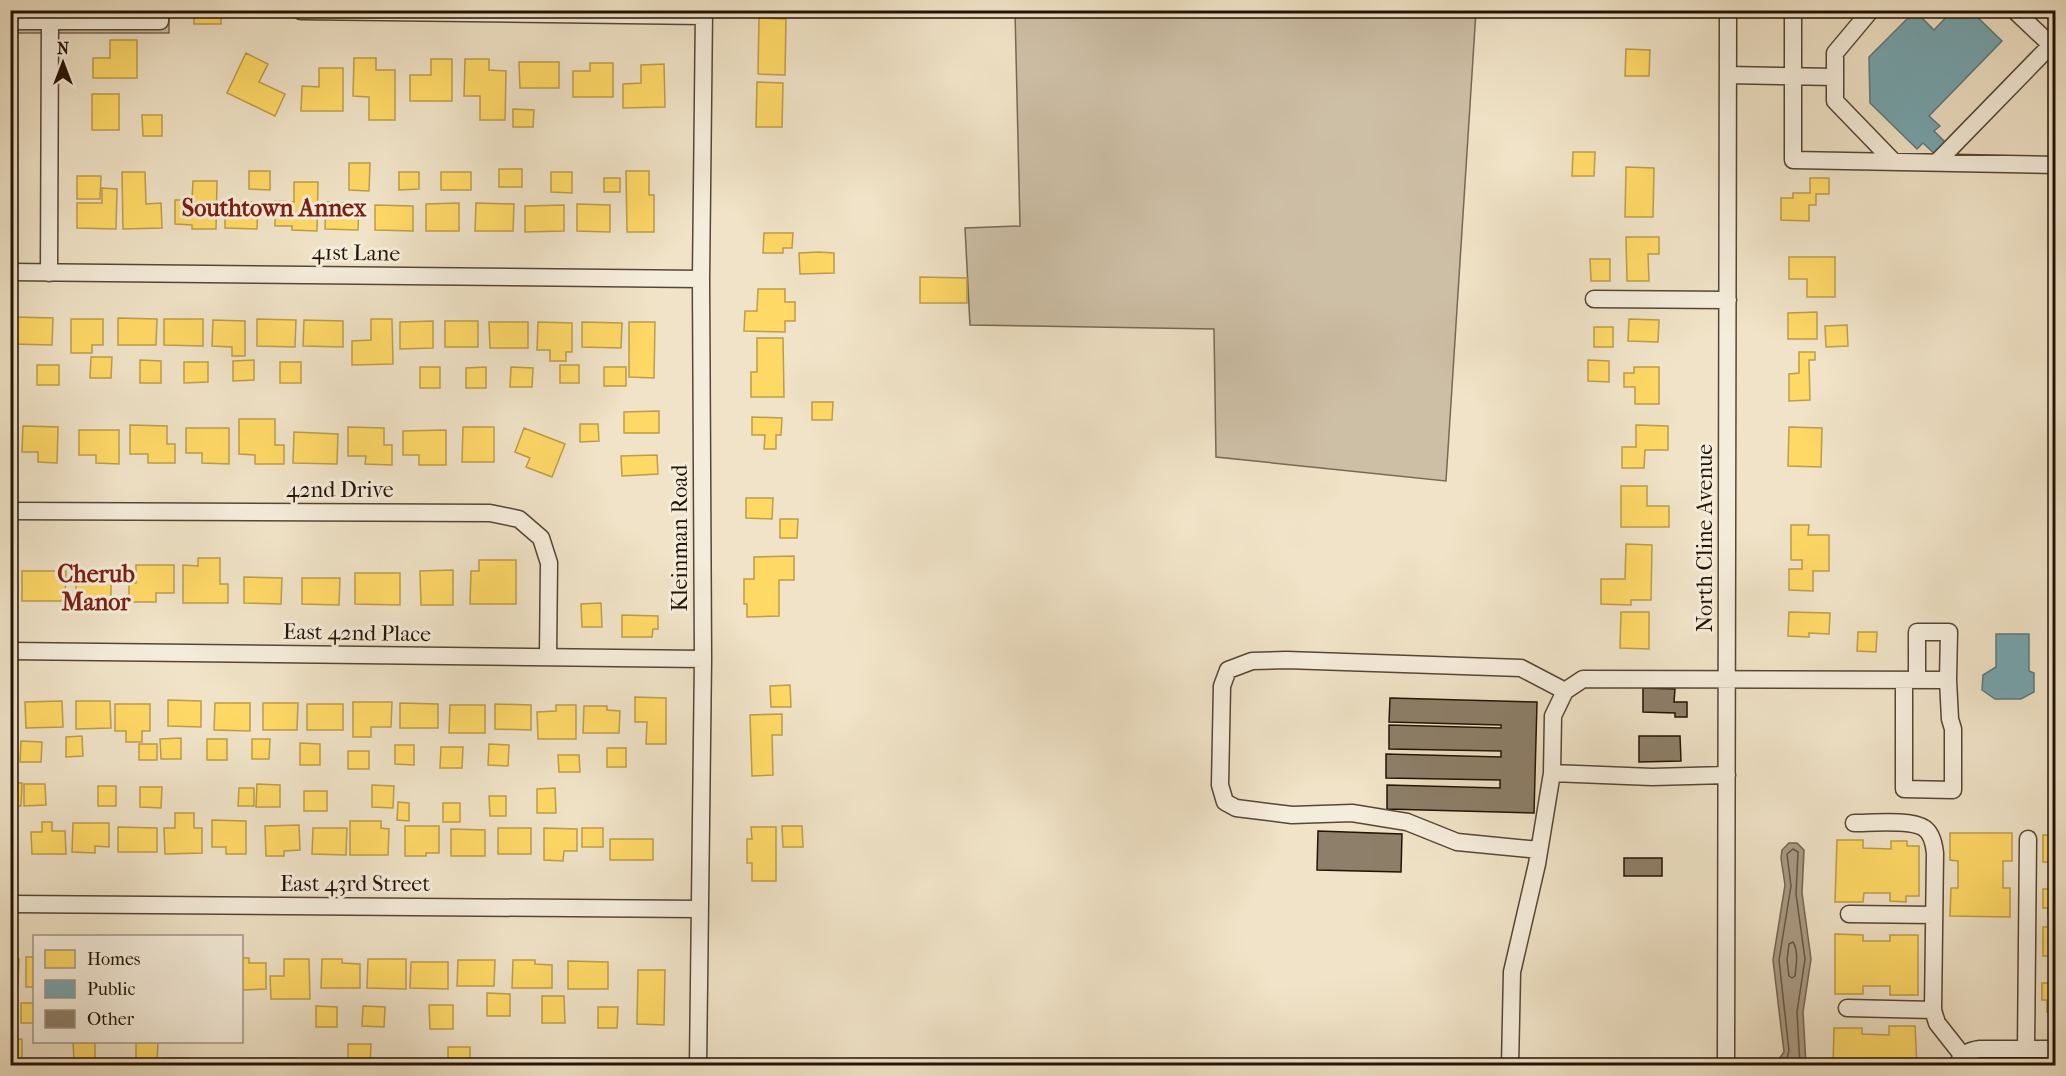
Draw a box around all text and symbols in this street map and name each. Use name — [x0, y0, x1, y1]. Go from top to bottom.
north arrow — [33, 33, 93, 93]
text: N — [57, 39, 70, 58]
district label: Southtown Annex — [182, 194, 367, 222]
street label: 41st Lane — [311, 239, 401, 267]
street label: North Cline Avenue — [1692, 444, 1718, 632]
street label: Kleinman Road — [667, 463, 693, 612]
street label: 42nd Drive — [286, 477, 394, 503]
district label: Cherub Manor — [57, 560, 135, 616]
street label: East 42nd Place — [283, 619, 431, 647]
street label: East 43rd Street — [280, 871, 430, 897]
legend — [33, 935, 243, 1043]
text: Homes — [87, 949, 141, 970]
text: Public — [87, 979, 135, 1000]
text: Other — [87, 1009, 135, 1030]

